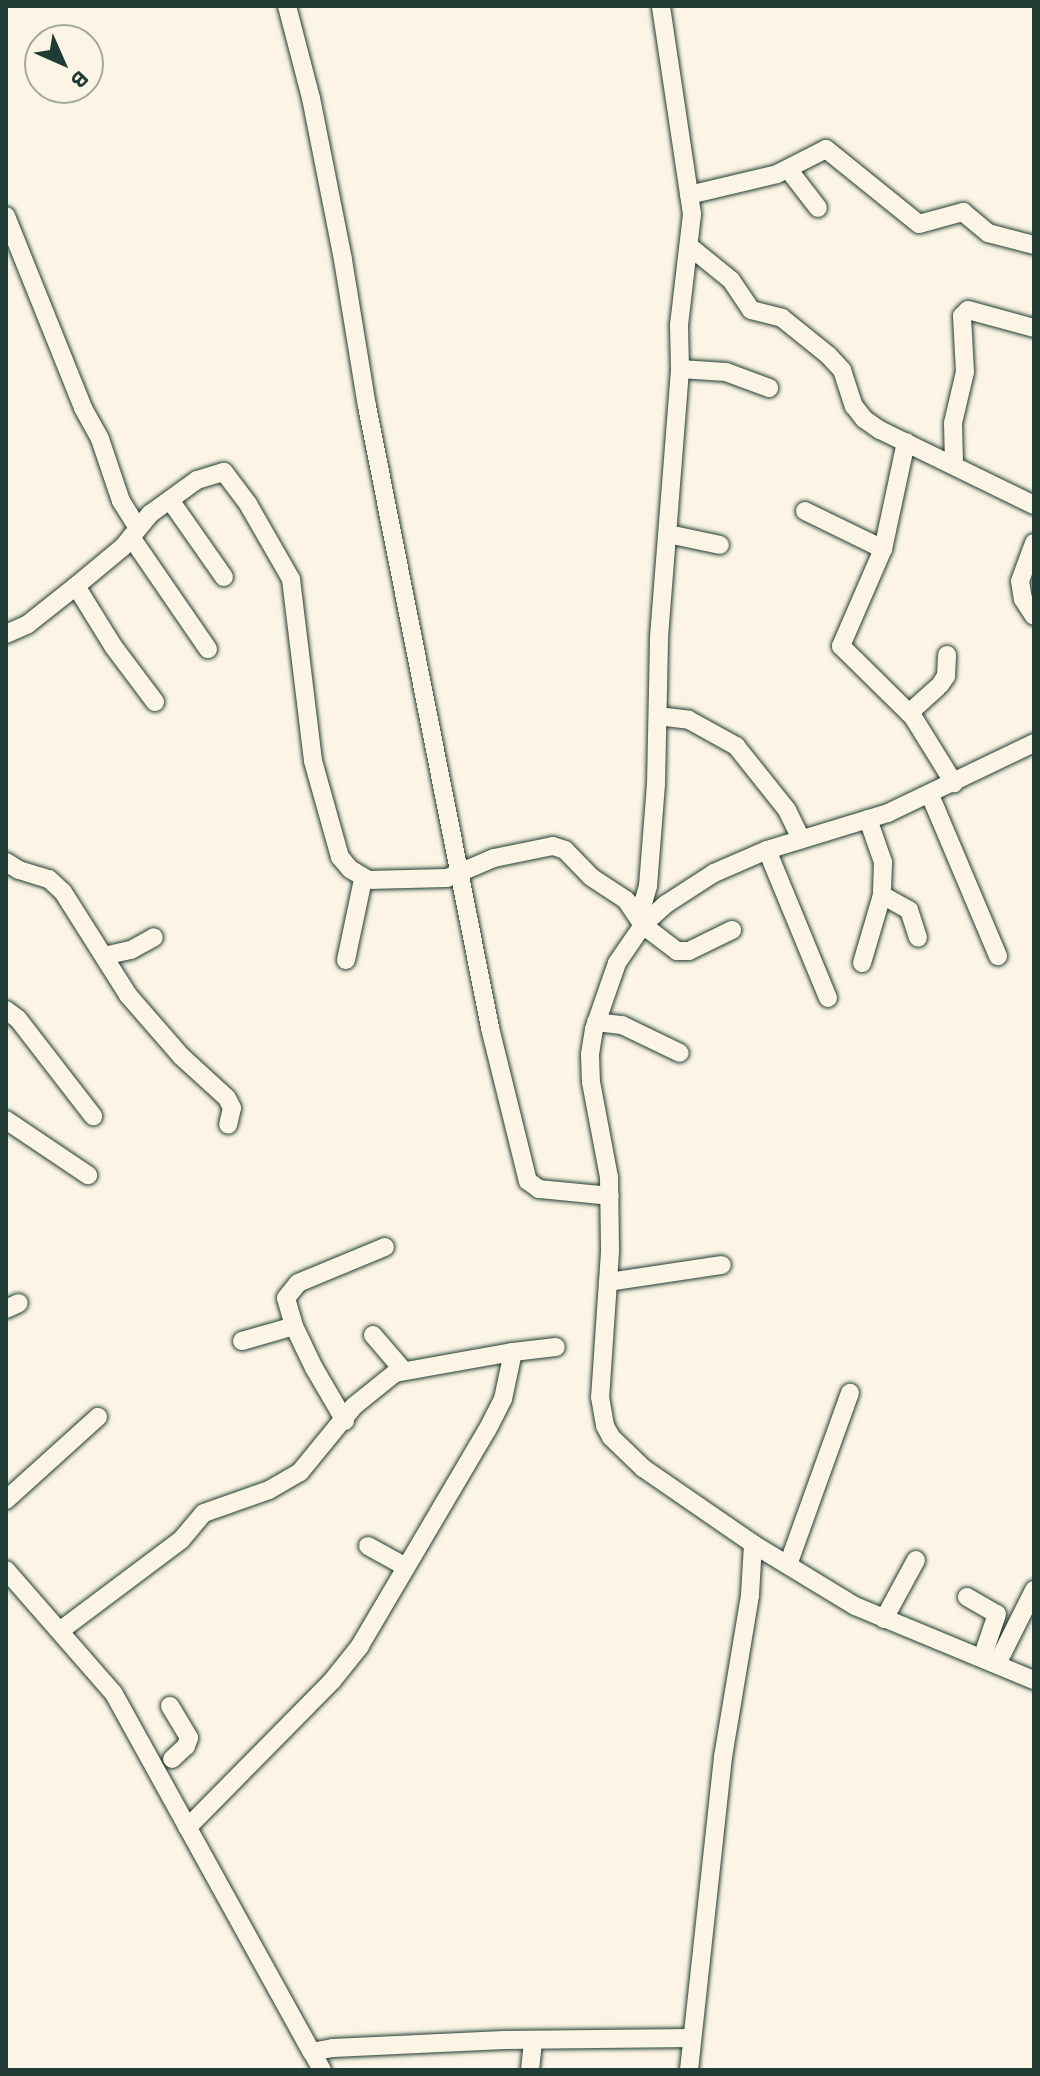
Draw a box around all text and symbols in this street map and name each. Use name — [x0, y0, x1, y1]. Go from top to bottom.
north arrow — [24, 24, 104, 104]
text: B — [65, 65, 94, 94]

